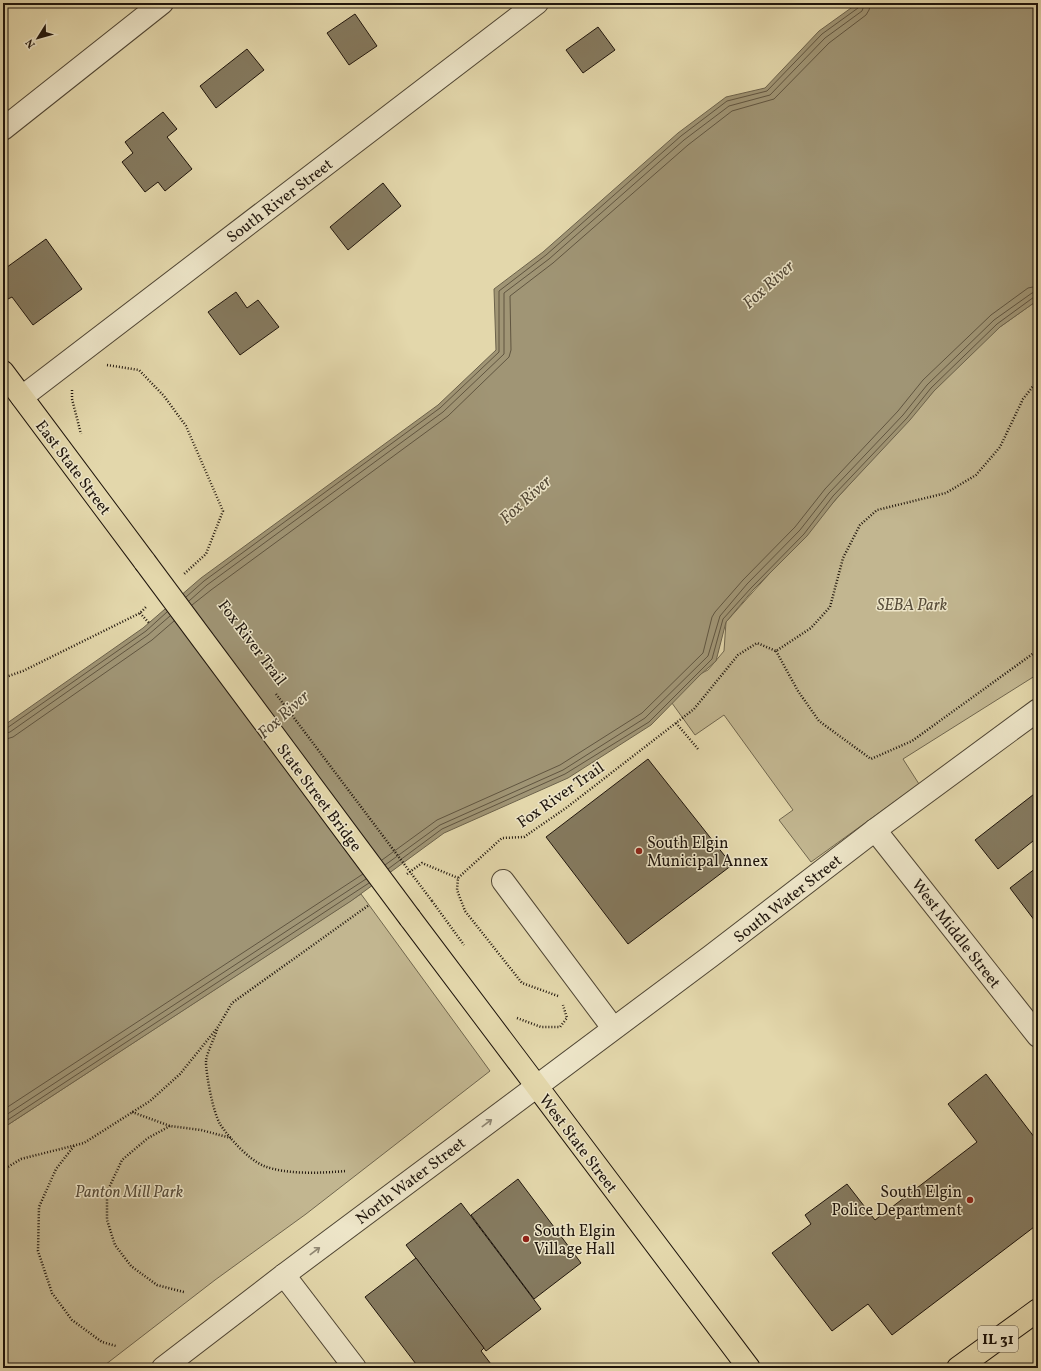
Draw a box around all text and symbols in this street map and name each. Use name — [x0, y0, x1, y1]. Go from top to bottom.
north arrow — [18, 18, 58, 58]
text: N — [23, 35, 40, 51]
street label: South River Street — [222, 154, 338, 249]
water label: Fox River — [738, 255, 800, 315]
street label: East State Street — [29, 416, 116, 520]
water label: Fox River — [495, 470, 557, 530]
park label: SEBA Park — [877, 595, 948, 617]
street label: Fox River Trail — [212, 596, 291, 691]
water label: Fox River — [253, 685, 315, 745]
street label: State Street Bridge — [271, 740, 366, 857]
street label: Fox River Trail — [513, 757, 609, 834]
place label: South Elgin Municipal Annex — [647, 833, 768, 873]
marker: South Elgin Municipal Annex — [634, 846, 644, 856]
street label: South Water Street — [730, 850, 847, 949]
street label: West Middle Street — [906, 875, 1005, 994]
street label: West State Street — [533, 1090, 622, 1198]
one-way arrow — [481, 1119, 492, 1127]
street label: North Water Street — [352, 1133, 471, 1230]
park label: Panton Mill Park — [75, 1182, 184, 1204]
place label: South Elgin Police Department — [832, 1182, 962, 1222]
marker: South Elgin Police Department — [965, 1195, 975, 1205]
place label: South Elgin Village Hall — [534, 1221, 616, 1261]
marker: South Elgin Village Hall — [521, 1234, 531, 1244]
one-way arrow — [310, 1247, 321, 1255]
road number: IL 31 — [978, 1326, 1018, 1352]

